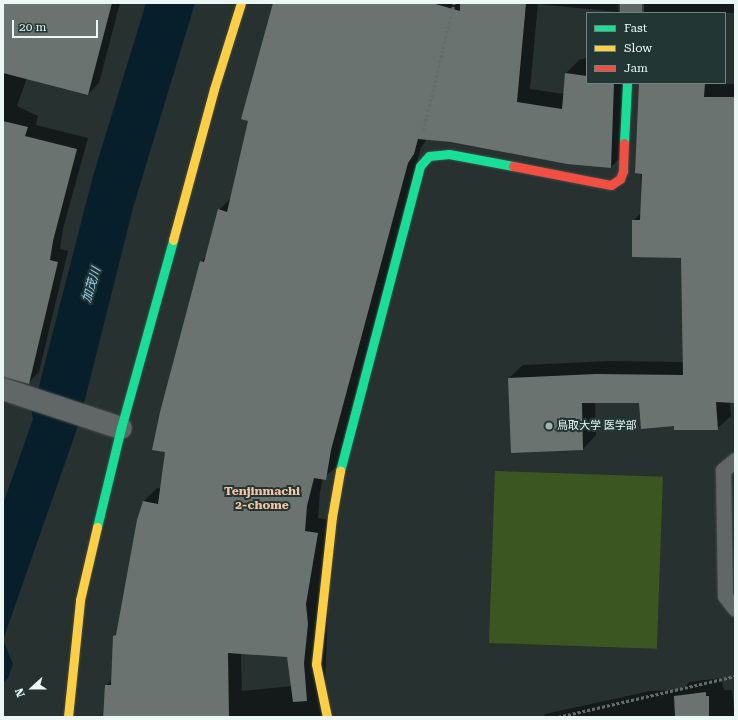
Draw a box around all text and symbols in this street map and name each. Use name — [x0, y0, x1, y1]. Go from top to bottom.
scale bar — [14, 12, 100, 38]
legend — [586, 12, 726, 84]
text: 20 m — [19, 20, 46, 34]
text: Fast — [624, 21, 647, 35]
text: Slow — [624, 41, 652, 55]
text: Jam — [624, 61, 648, 75]
water label: 加茂川 — [80, 266, 104, 304]
place label: 鳥取大学 医学部 — [557, 419, 637, 433]
marker: 鳥取大学 医学部 — [544, 421, 554, 431]
district label: Tenjinmachi 2-chome — [224, 485, 300, 513]
north arrow — [12, 668, 52, 708]
text: N — [13, 686, 28, 699]

